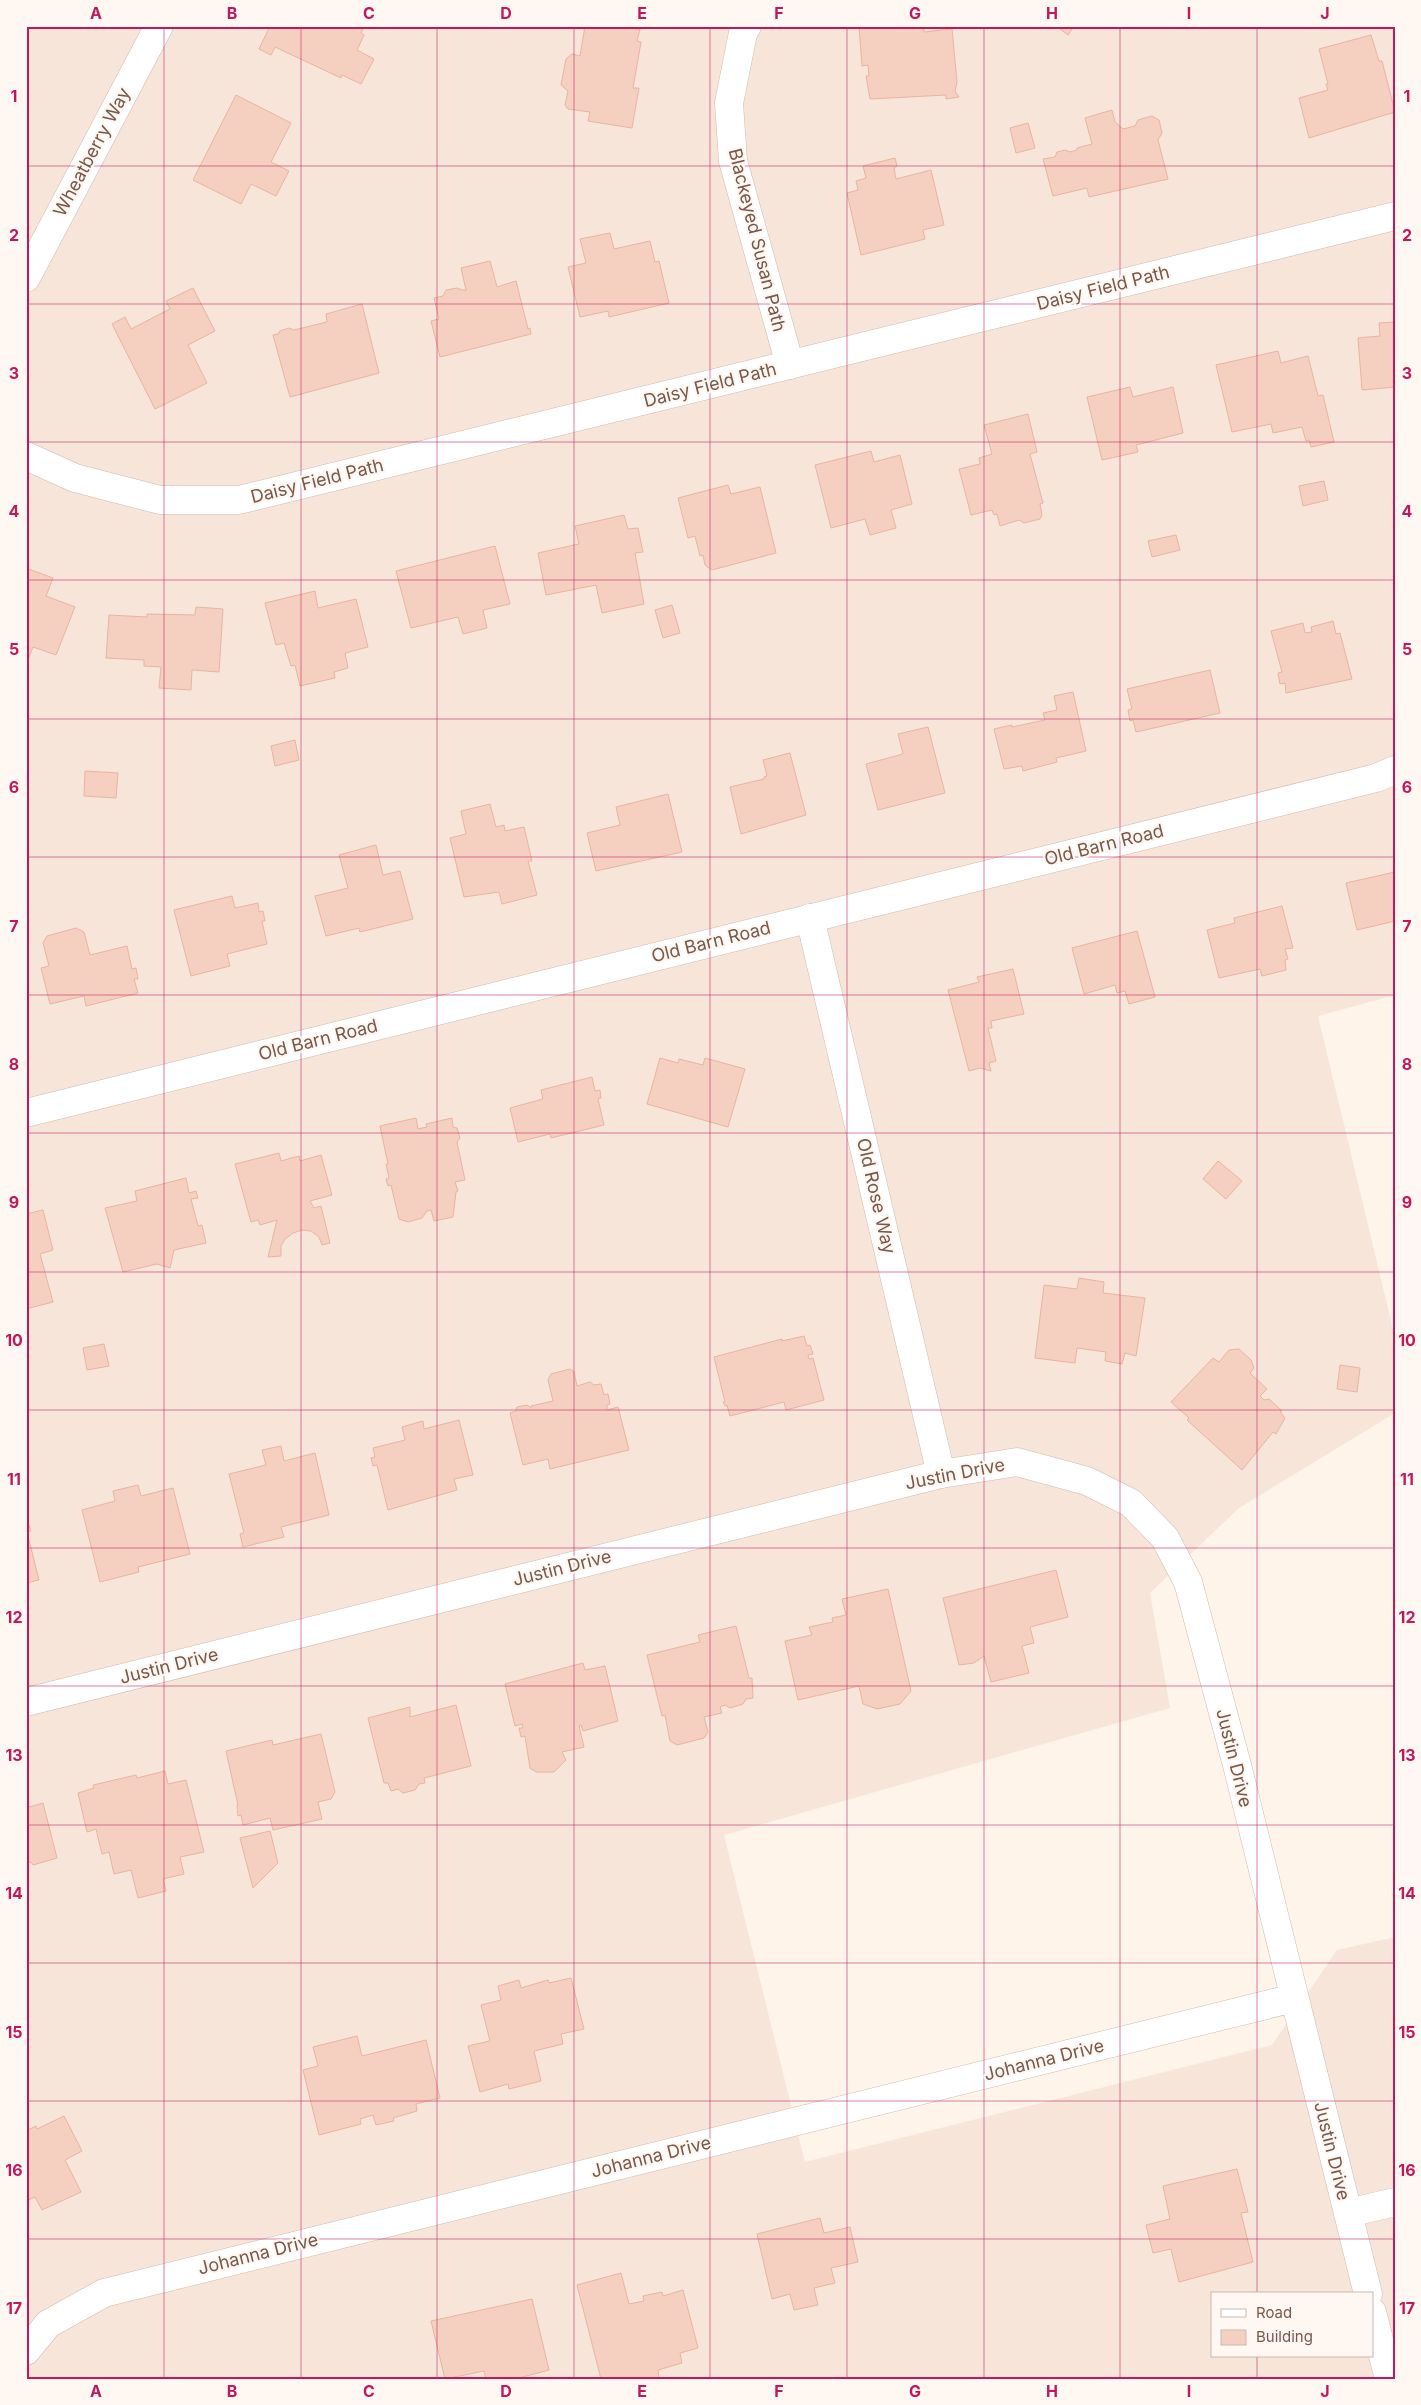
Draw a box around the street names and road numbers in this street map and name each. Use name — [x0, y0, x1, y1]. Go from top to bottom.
street label: Wheatberry Way — [49, 84, 134, 220]
street label: Blackeyed Susan Path — [725, 146, 790, 334]
street label: Daisy Field Path — [1034, 261, 1171, 314]
street label: Daisy Field Path — [641, 358, 778, 411]
street label: Daisy Field Path — [248, 454, 385, 507]
street label: Old Barn Road — [1042, 820, 1166, 869]
street label: Old Barn Road — [649, 917, 773, 966]
street label: Old Barn Road — [256, 1015, 380, 1064]
street label: Old Rose Way — [853, 1136, 900, 1256]
street label: Justin Drive — [903, 1454, 1006, 1493]
street label: Justin Drive — [510, 1545, 613, 1590]
street label: Justin Drive — [117, 1643, 220, 1688]
street label: Justin Drive — [1212, 1706, 1257, 1809]
street label: Johanna Drive — [982, 2034, 1106, 2085]
street label: Justin Drive — [1310, 2099, 1355, 2202]
street label: Johanna Drive — [589, 2131, 713, 2182]
street label: Johanna Drive — [196, 2228, 320, 2279]

